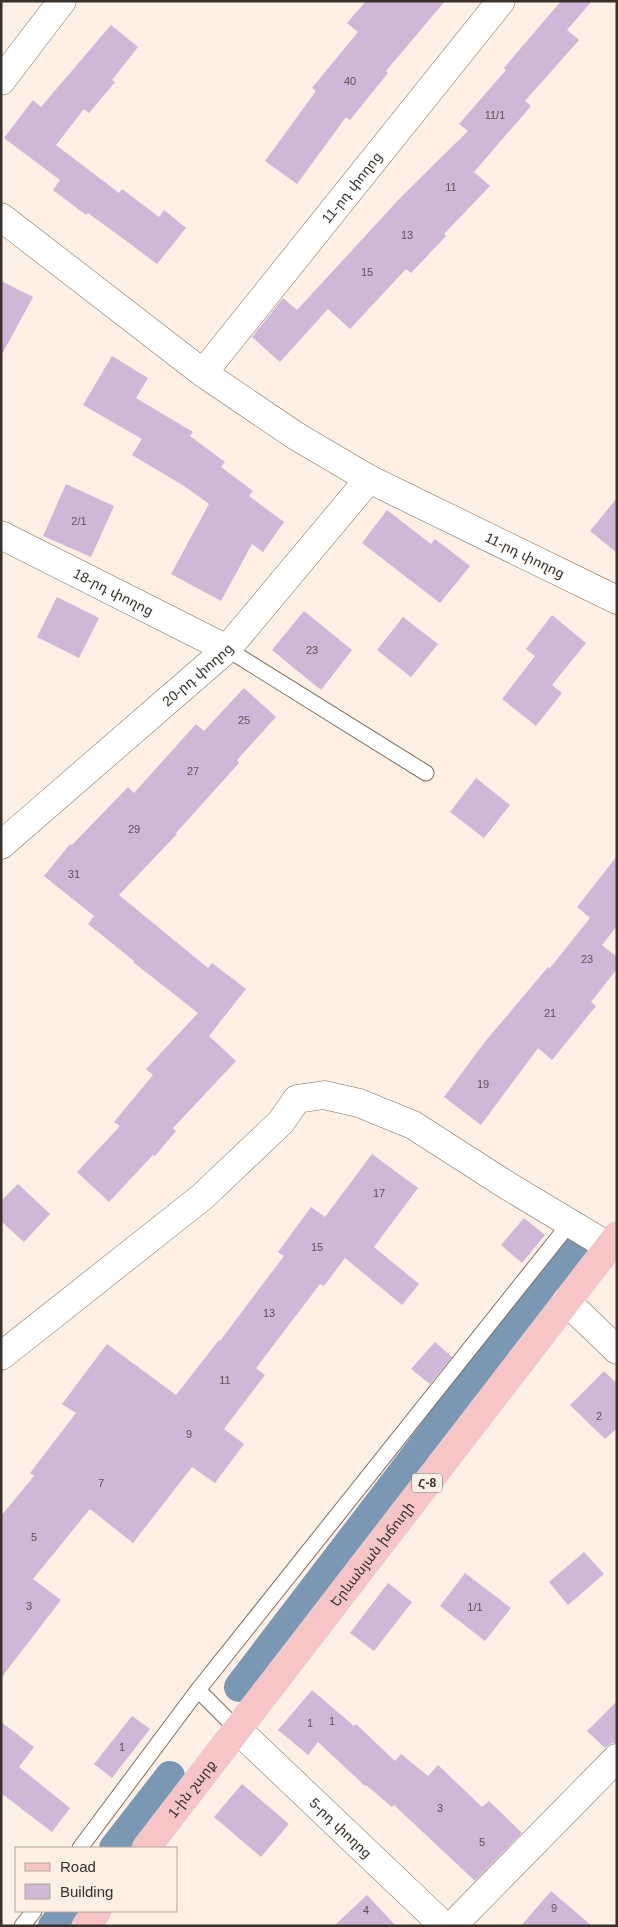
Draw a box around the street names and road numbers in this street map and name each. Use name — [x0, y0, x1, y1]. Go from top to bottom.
street label: 11-րդ փողոց — [318, 148, 385, 226]
street label: 11-րդ փողոց — [483, 529, 568, 581]
street label: 18-րդ փողոց — [71, 565, 156, 619]
street label: 20-րդ փողոց — [159, 640, 236, 709]
road number: Հ-8 — [412, 1474, 442, 1492]
street label: Երևանյան խճուղի — [327, 1498, 418, 1610]
street label: 1-ին շարք — [165, 1757, 219, 1821]
street label: 5-րդ փողոց — [306, 1795, 375, 1861]

